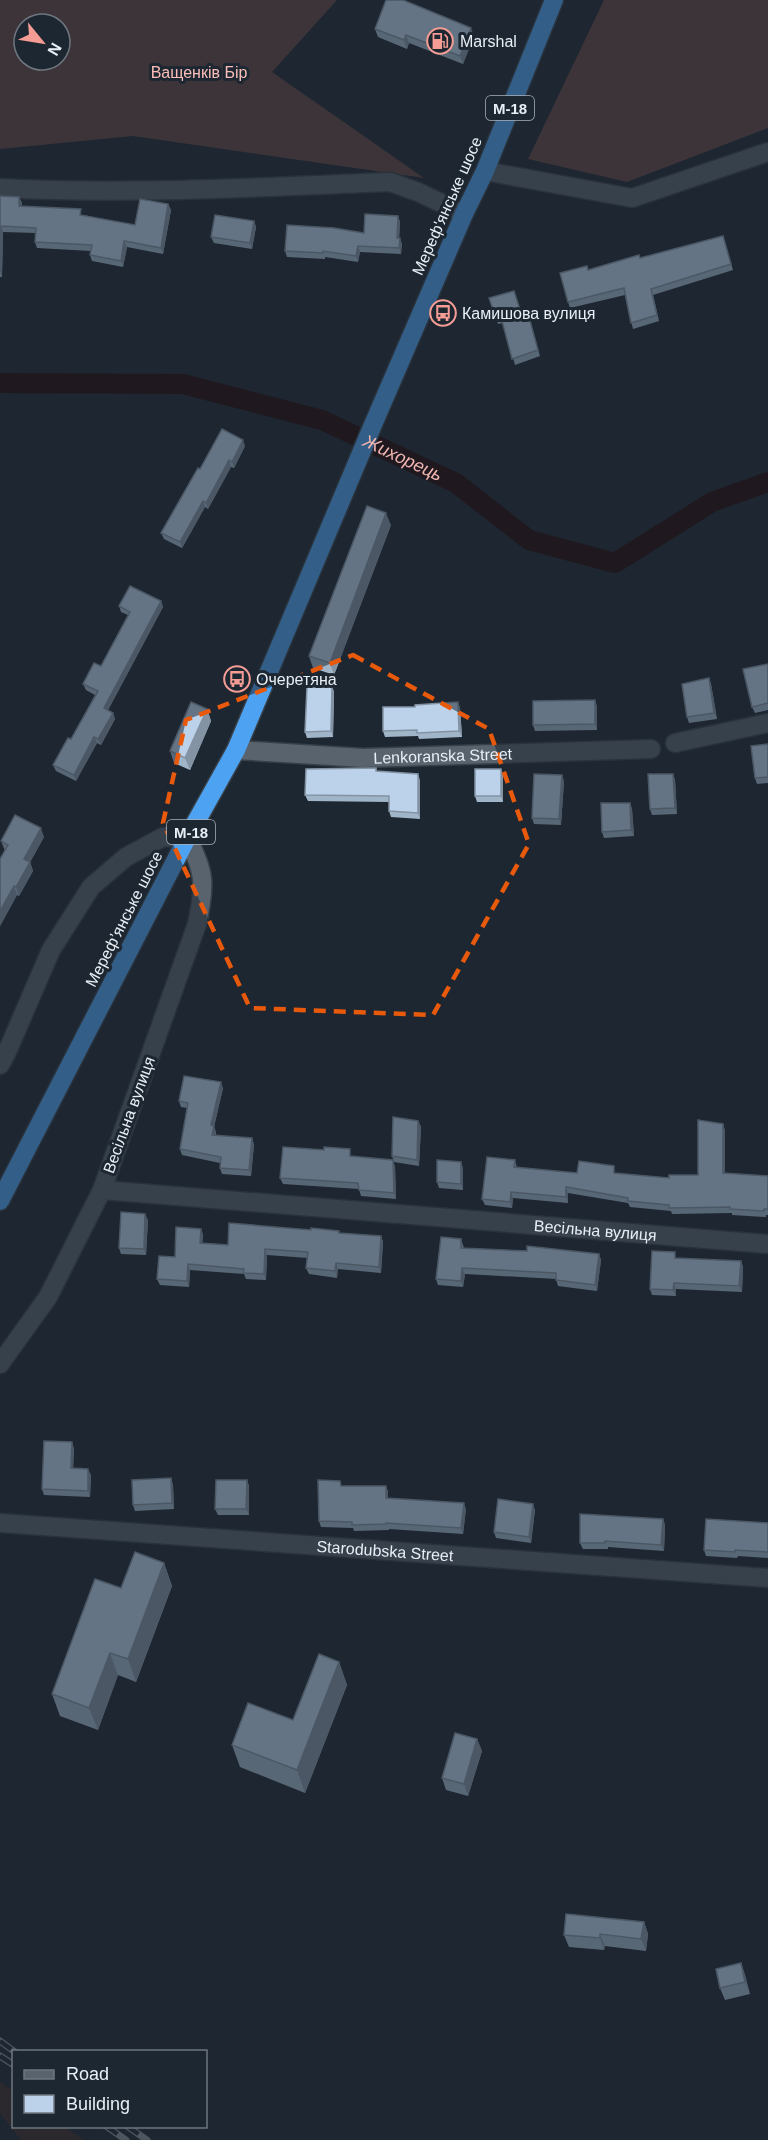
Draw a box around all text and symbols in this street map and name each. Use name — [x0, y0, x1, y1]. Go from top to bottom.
north arrow — [12, 12, 72, 72]
fuel station icon: Marshal — [425, 26, 455, 56]
place label: Marshal — [460, 33, 517, 50]
text: N — [44, 40, 65, 59]
park label: Ващенків Бір — [151, 64, 247, 81]
road number: М-18 — [486, 96, 534, 120]
street label: Мереф'янське шосе — [409, 134, 485, 278]
bus stop icon: Камишова вулиця — [428, 298, 458, 328]
place label: Камишова вулиця — [462, 305, 595, 322]
water label: Жихорець — [359, 430, 446, 485]
bus stop icon: Очеретяна — [222, 664, 252, 694]
place label: Очеретяна — [256, 671, 337, 688]
street label: Lenkoranska Street — [373, 745, 513, 766]
road number: М-18 — [167, 820, 215, 844]
street label: Мереф’янське шосе — [82, 848, 166, 990]
street label: Весільна вулиця — [100, 1054, 158, 1176]
street label: Весільна вулиця — [533, 1217, 657, 1243]
street label: Starodubska Street — [316, 1537, 455, 1564]
legend — [12, 2050, 207, 2128]
text: Road — [66, 2064, 109, 2084]
text: Building — [66, 2094, 130, 2114]

